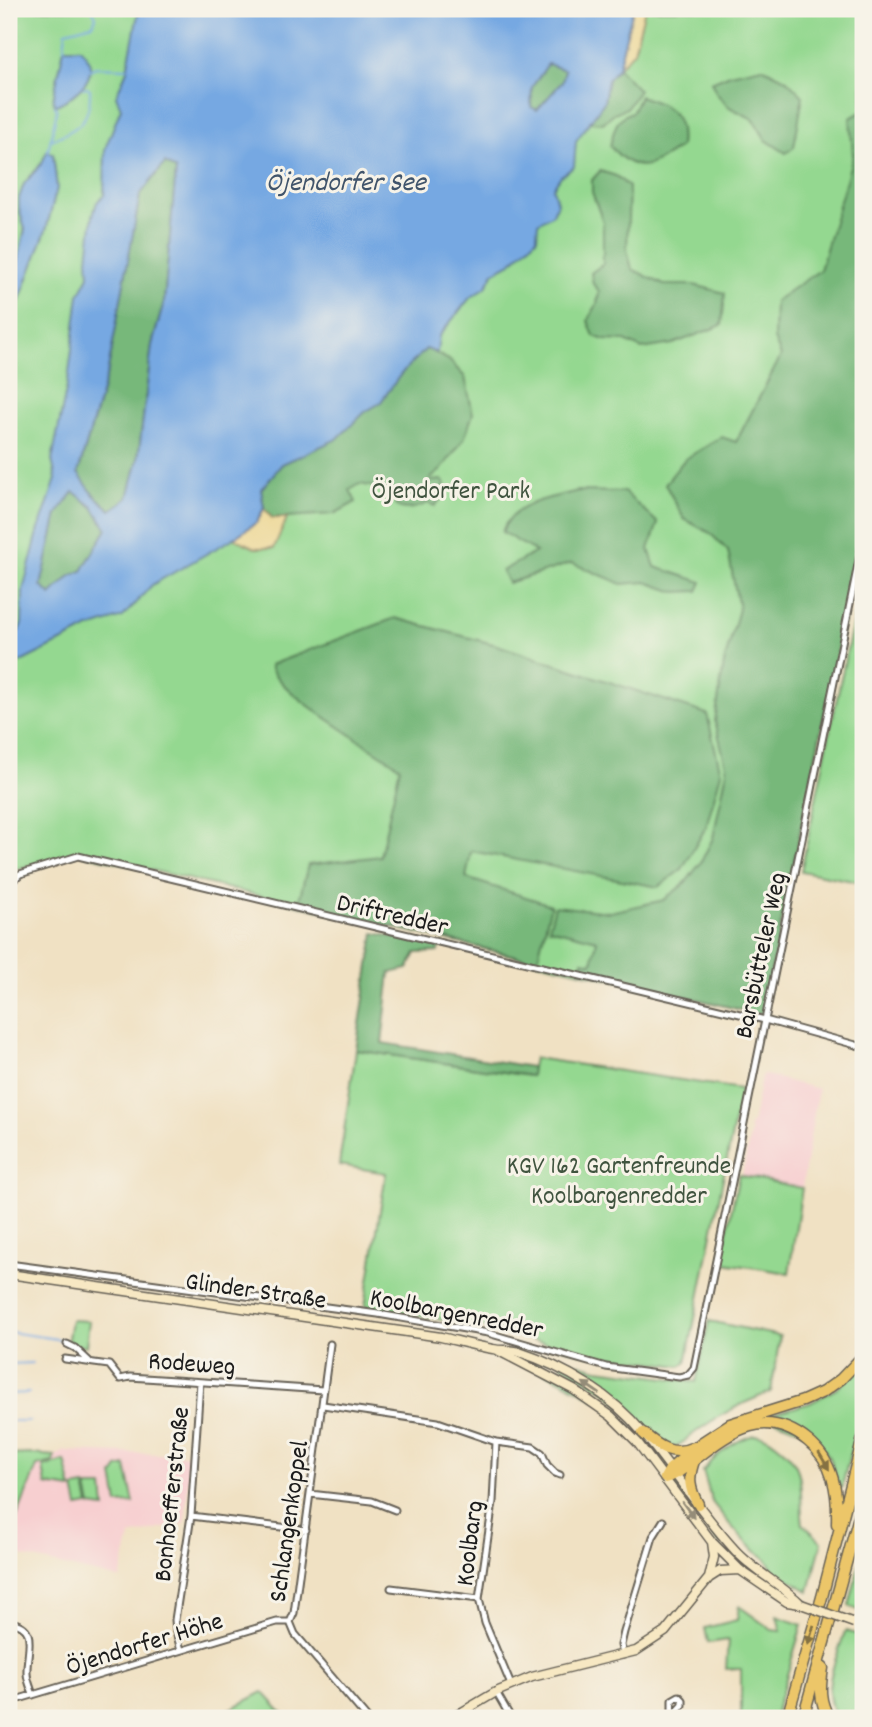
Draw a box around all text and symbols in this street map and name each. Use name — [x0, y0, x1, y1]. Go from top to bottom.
water label: Öjendorfer See — [266, 165, 428, 205]
park label: Öjendorfer Park — [372, 474, 530, 511]
street label: Barsbütteler Weg — [727, 869, 798, 1042]
street label: Driftredder — [333, 886, 452, 947]
park label: KGV 162 Gartenfreunde Koolbargenredder — [507, 1149, 731, 1216]
street label: Glinder Straße — [183, 1264, 328, 1321]
street label: Koolbargenredder — [366, 1280, 547, 1350]
street label: Rodeweg — [147, 1344, 237, 1387]
one-way arrow — [582, 1382, 601, 1395]
street label: Bonhoefferstraße — [146, 1405, 201, 1584]
street label: Schlangenkoppel — [261, 1438, 320, 1605]
one-way arrow — [818, 1451, 830, 1470]
street label: Koolbarg — [448, 1499, 495, 1588]
one-way arrow — [681, 1501, 695, 1519]
street label: Öjendorfer Höhe — [62, 1604, 228, 1687]
one-way arrow — [806, 1625, 816, 1646]

